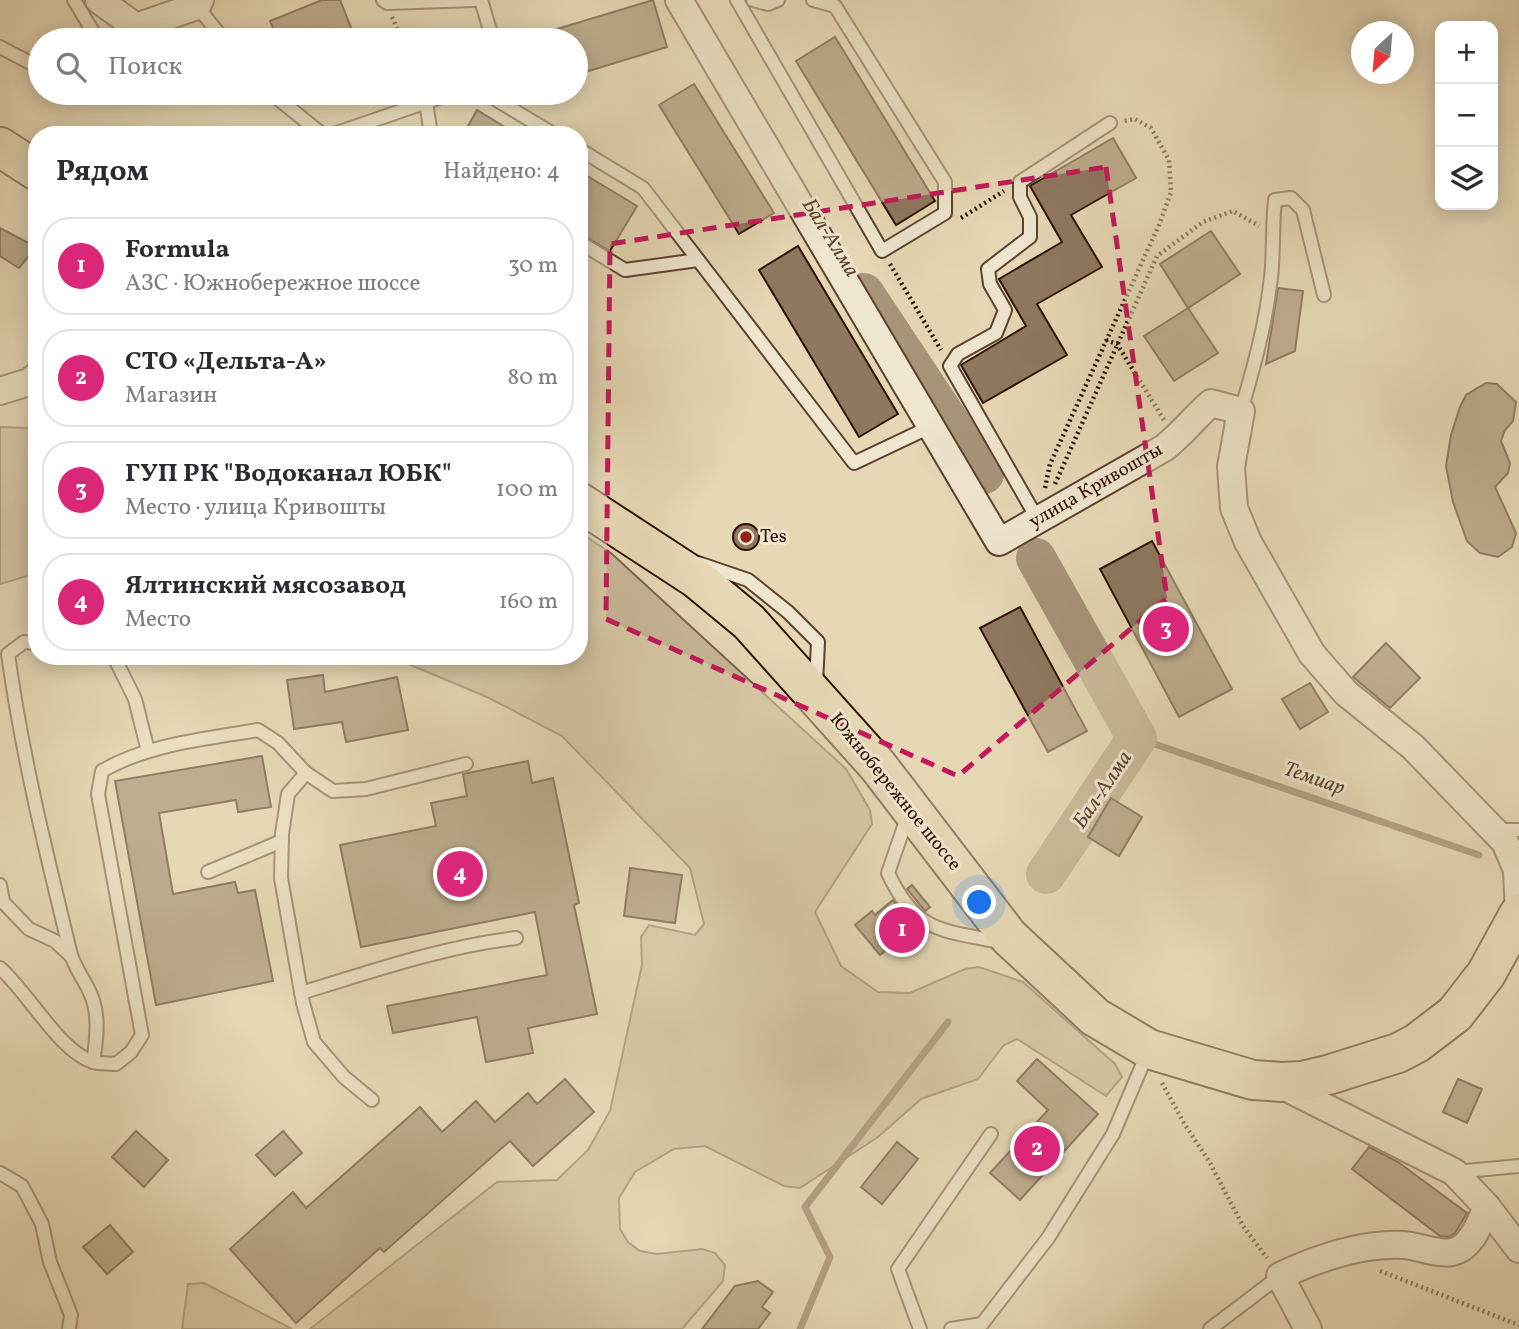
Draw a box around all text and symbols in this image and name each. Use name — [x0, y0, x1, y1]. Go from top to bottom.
north arrow — [1351, 21, 1414, 84]
map controls — [1435, 21, 1498, 210]
button: + — [1435, 21, 1498, 84]
search box — [28, 28, 588, 105]
icon: search — [52, 48, 90, 86]
text: Поиск — [108, 49, 182, 85]
button: − — [1435, 84, 1498, 147]
button: layers — [1435, 147, 1498, 210]
text: Рядом — [56, 151, 149, 193]
text: Найдено: 4 — [443, 156, 560, 188]
water label: Бал-Алма — [794, 193, 866, 283]
text: Formula — [125, 232, 230, 268]
text: 1 — [76, 250, 86, 282]
text: 30 m — [508, 250, 558, 282]
text: АЗС · Южнобережное шоссе — [125, 268, 420, 300]
text: СТО «Дельта-А» — [125, 344, 327, 380]
text: 2 — [75, 362, 87, 394]
text: 80 m — [508, 362, 558, 394]
text: Магазин — [125, 380, 217, 412]
street label: улица Кривошты — [1024, 437, 1168, 535]
text: ГУП РК "Водоканал ЮБК" — [125, 456, 452, 492]
text: 3 — [75, 474, 87, 506]
text: 100 m — [496, 474, 558, 506]
text: Место · улица Кривошты — [125, 492, 386, 524]
place label: Tes — [760, 524, 787, 550]
marker: Tes — [738, 529, 754, 545]
text: Ялтинский мясозавод — [125, 568, 406, 604]
text: 4 — [74, 586, 88, 618]
text: 160 m — [499, 586, 558, 618]
pin: 3 — [1143, 603, 1189, 655]
text: Место — [125, 604, 191, 636]
street label: Южнобережное шоссе — [823, 707, 967, 877]
water label: Бал-Алма — [1066, 745, 1140, 835]
water label: Темиар — [1280, 755, 1349, 803]
pin: 4 — [437, 848, 483, 900]
your location — [962, 885, 996, 919]
pin: 1 — [879, 904, 925, 956]
pin: 2 — [1014, 1123, 1060, 1175]

